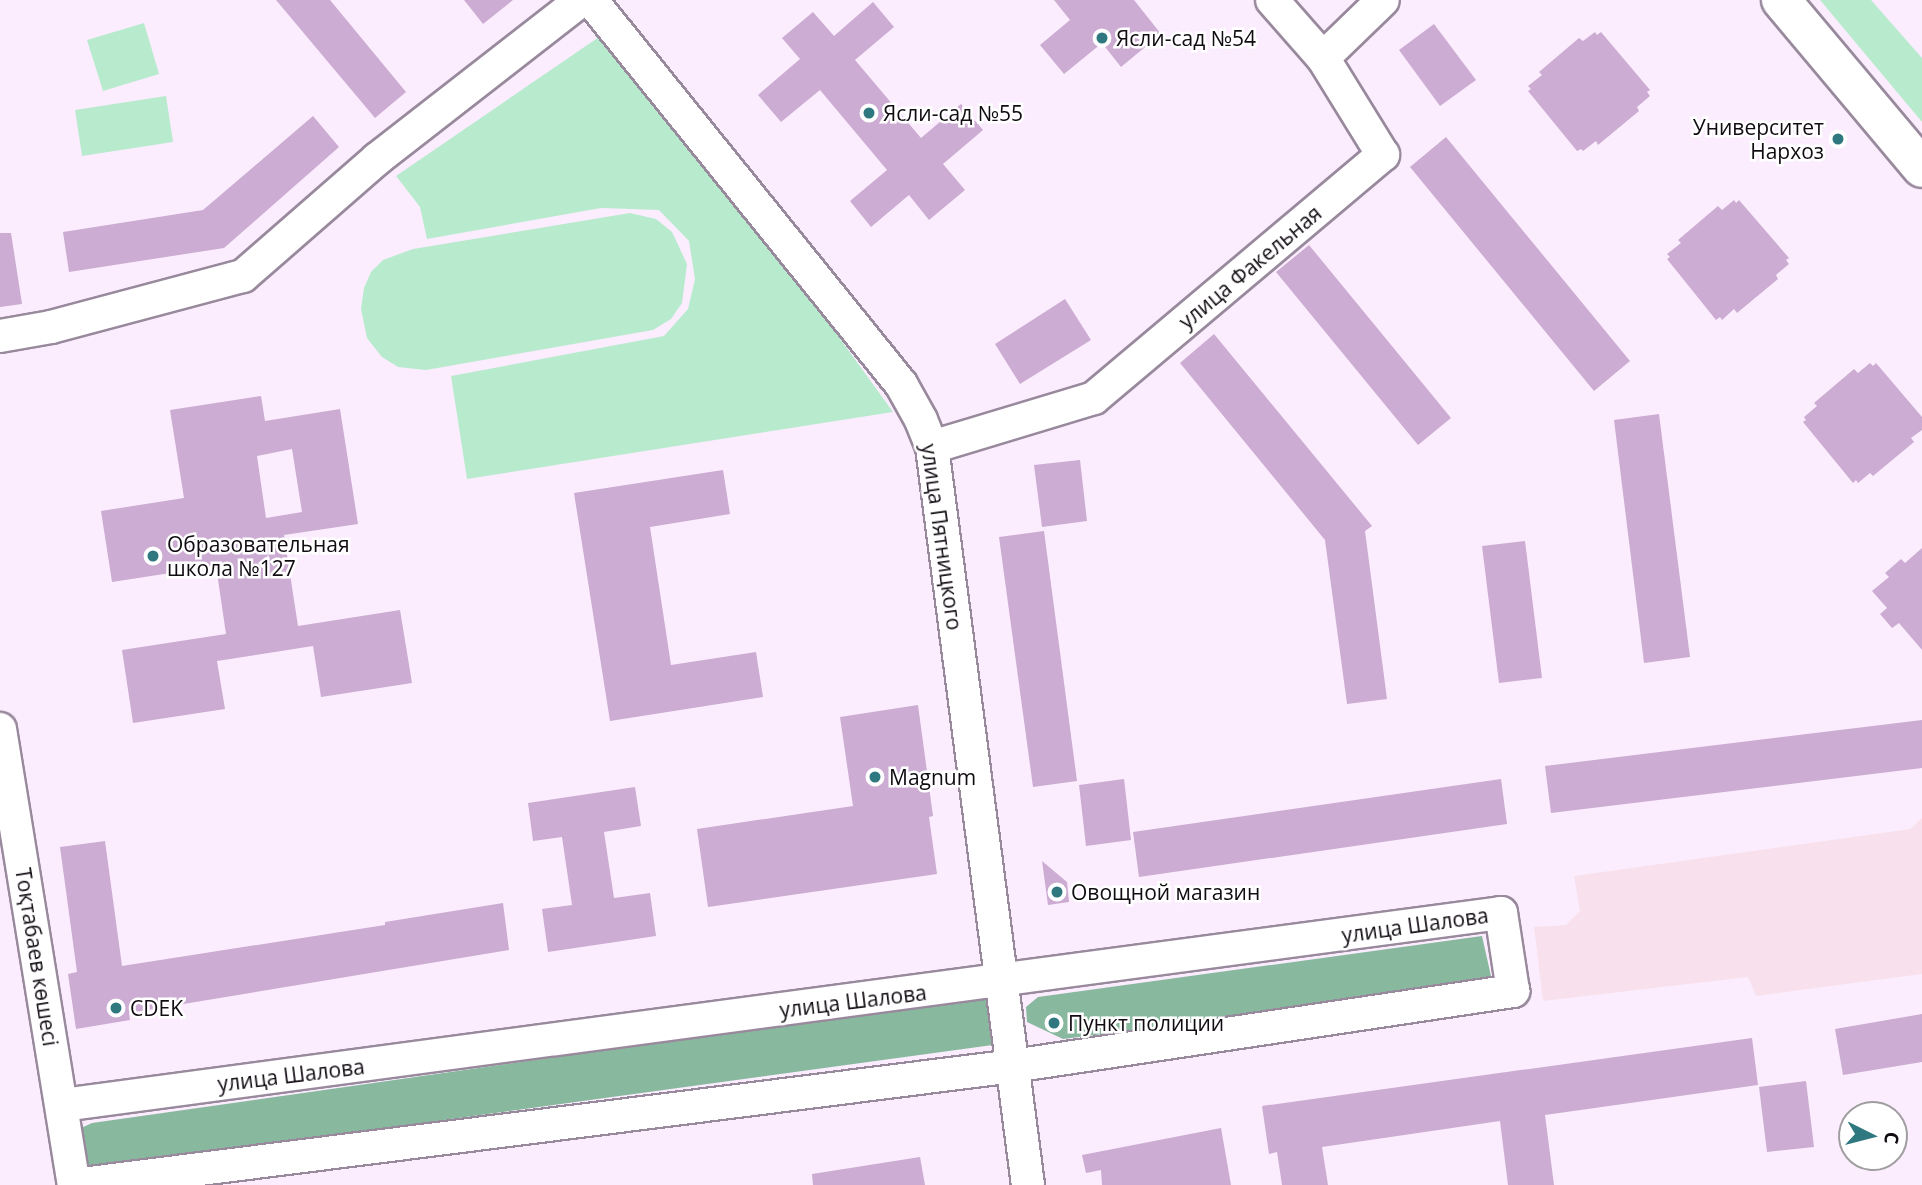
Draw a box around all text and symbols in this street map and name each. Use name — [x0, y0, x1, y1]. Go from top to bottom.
place label: Ясли-сад №54 — [1116, 25, 1256, 51]
marker: Ясли-сад №54 — [1094, 30, 1110, 46]
place label: Ясли-сад №55 — [883, 100, 1023, 126]
marker: Ясли-сад №55 — [861, 105, 877, 121]
place label: Университет Нархоз — [1693, 114, 1824, 164]
marker: Университет Нархоз — [1830, 131, 1846, 147]
street label: улица Факельная — [1174, 200, 1326, 334]
street label: улица Пятницкого — [916, 442, 968, 632]
place label: Образовательная школа №127 — [167, 531, 350, 581]
marker: Образовательная школа №127 — [145, 548, 161, 564]
place label: Magnum — [889, 764, 976, 790]
marker: Magnum — [867, 769, 883, 785]
street label: Тоқтабаев көшесі — [10, 866, 64, 1048]
place label: Овощной магазин — [1071, 879, 1260, 905]
marker: Овощной магазин — [1049, 884, 1065, 900]
street label: улица Шалова — [1340, 902, 1490, 948]
street label: улица Шалова — [778, 979, 928, 1023]
place label: CDEK — [130, 995, 183, 1021]
marker: CDEK — [108, 1000, 124, 1016]
place label: Пункт полиции — [1068, 1010, 1224, 1036]
marker: Пункт полиции — [1046, 1015, 1062, 1031]
street label: улица Шалова — [216, 1053, 366, 1097]
north arrow — [1838, 1101, 1908, 1171]
text: С — [1878, 1131, 1905, 1145]

